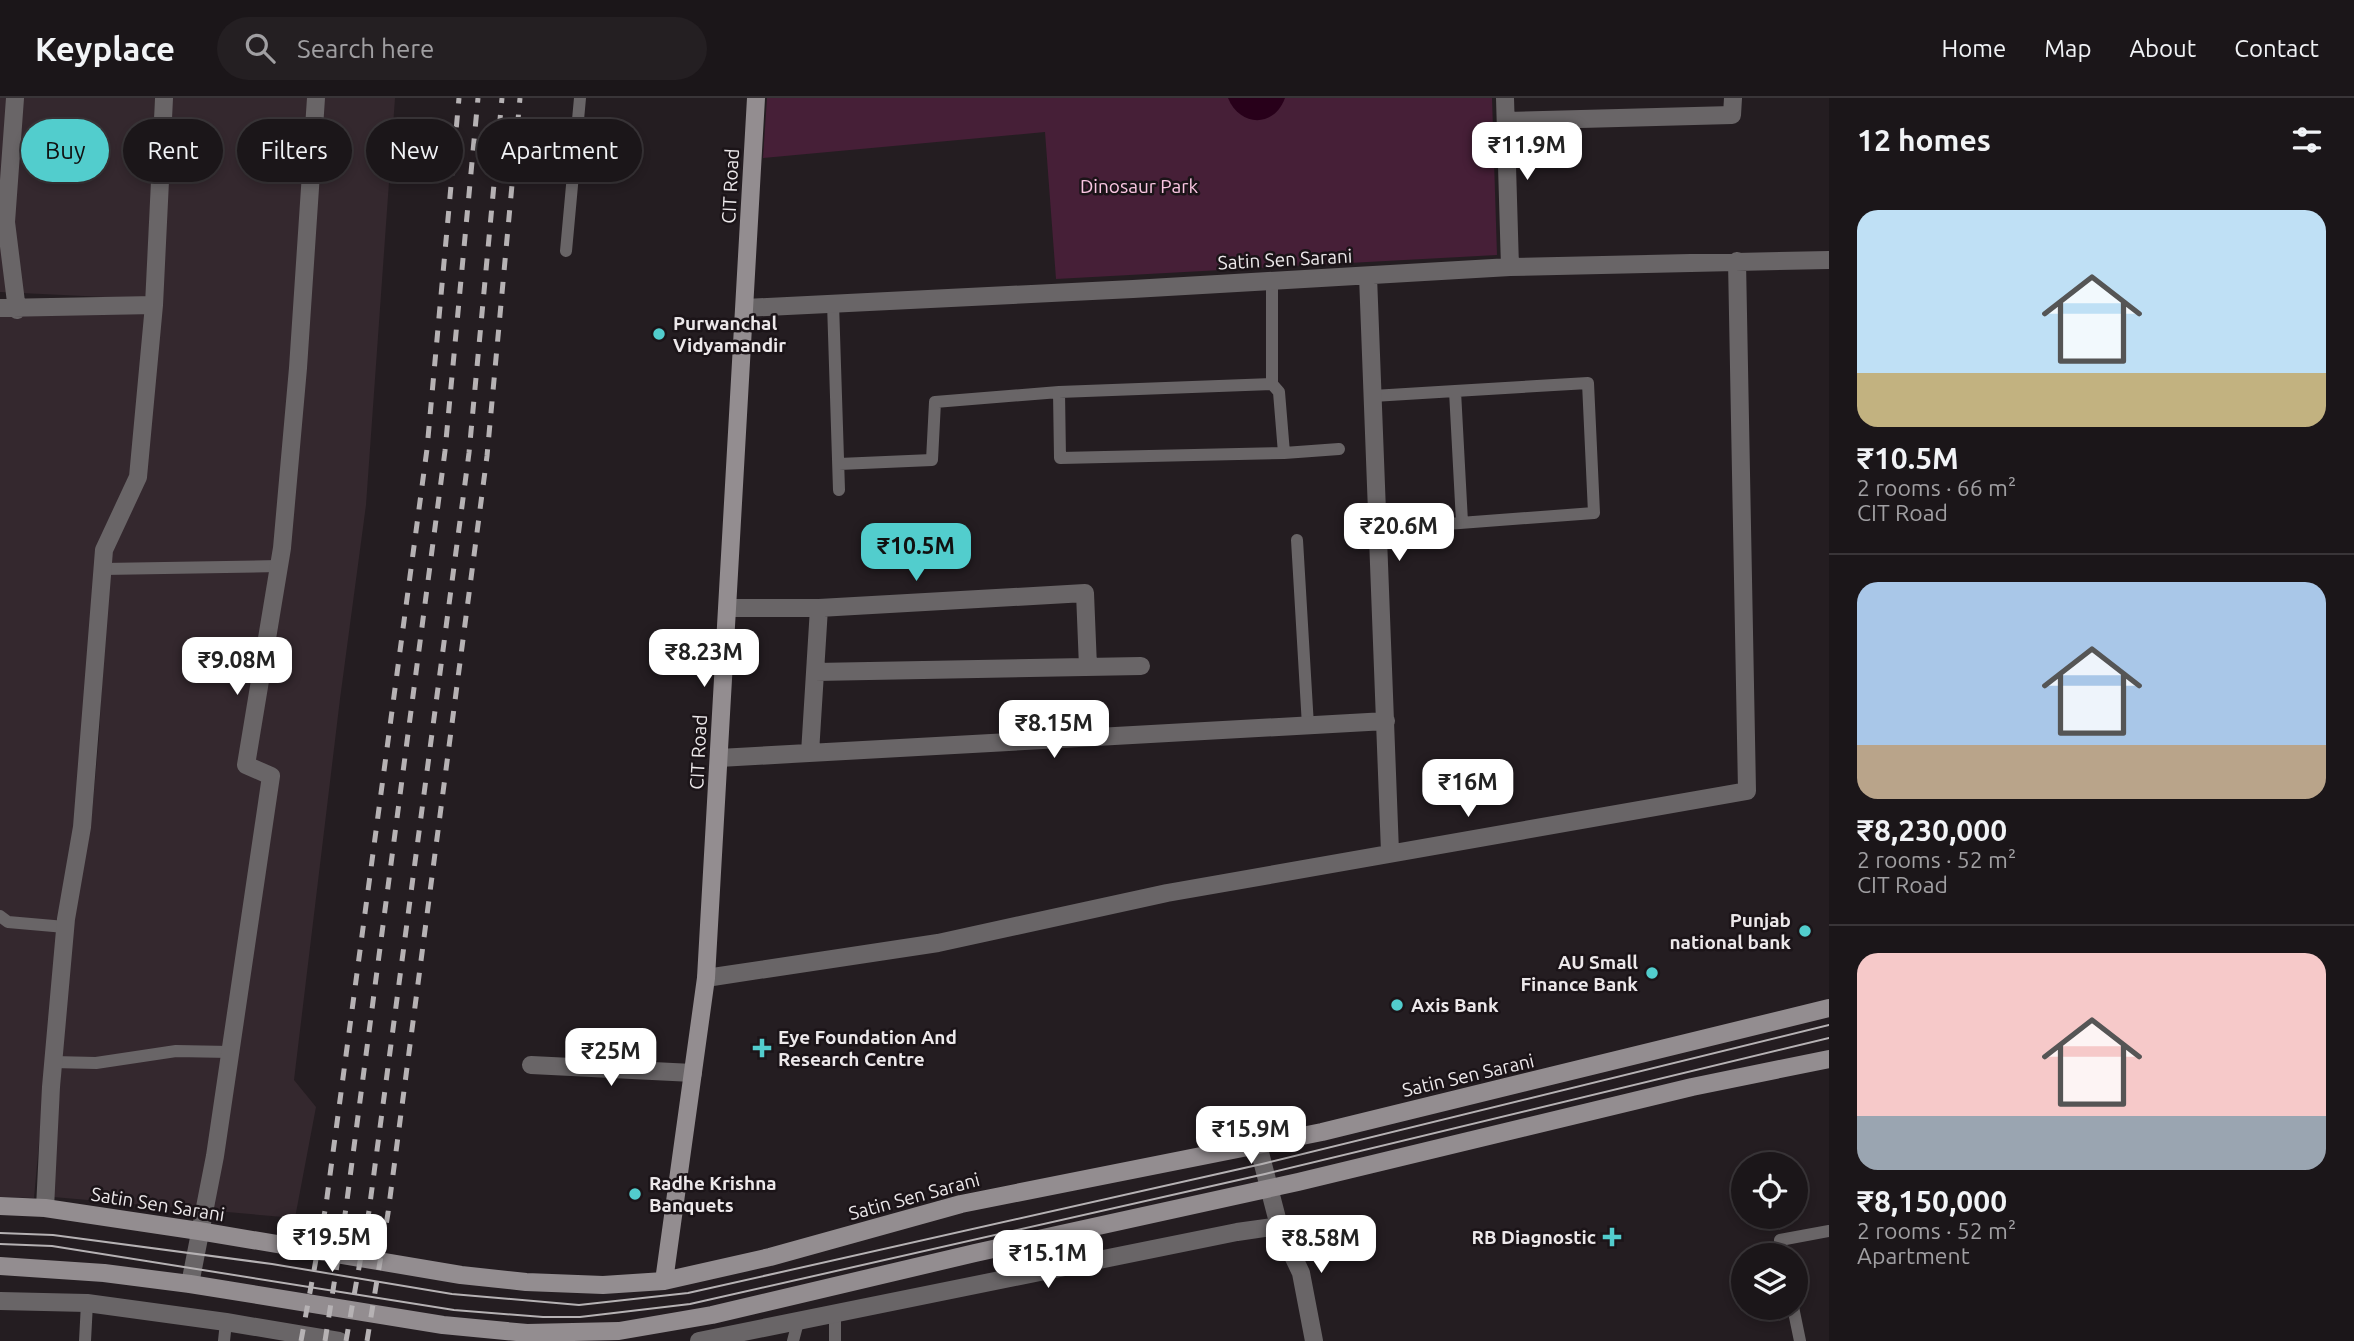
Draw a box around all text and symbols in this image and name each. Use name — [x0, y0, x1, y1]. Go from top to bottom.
search box — [217, 17, 707, 80]
icon: search — [241, 29, 279, 67]
text: Keyplace — [35, 30, 175, 67]
text: Search here — [297, 34, 434, 63]
text: Home — [1941, 35, 2006, 62]
text: Map — [2044, 35, 2091, 62]
text: About — [2129, 35, 2196, 62]
text: Contact — [2234, 35, 2319, 62]
chip: Buy — [21, 119, 109, 182]
chip: Rent — [123, 119, 223, 182]
chip: Filters — [237, 119, 352, 182]
chip: New — [366, 119, 463, 182]
chip: Apartment — [477, 119, 642, 182]
icon: filters — [2288, 121, 2326, 159]
pin: ₹11.9M — [1470, 122, 1584, 182]
text: 12 homes — [1857, 123, 1991, 157]
text: ₹11.9M — [1488, 132, 1566, 157]
street label: CIT Road — [717, 148, 743, 224]
park label: Dinosaur Park — [1080, 175, 1198, 197]
street label: Satin Sen Sarani — [1217, 244, 1353, 274]
icon: home — [2029, 256, 2155, 382]
place label: Purwanchal Vidyamandir — [673, 312, 786, 356]
marker: Purwanchal Vidyamandir — [651, 326, 667, 342]
text: ₹10.5M — [1857, 441, 1959, 475]
text: 2 rooms · 66 m² — [1857, 475, 2016, 500]
text: CIT Road — [1857, 500, 1948, 525]
pin: ₹20.6M — [1342, 504, 1456, 563]
text: ₹20.6M — [1360, 513, 1438, 538]
pin: ₹10.5M — [859, 524, 973, 583]
text: ₹10.5M — [877, 533, 955, 558]
icon: home — [2029, 628, 2155, 754]
pin: ₹8.23M — [647, 630, 761, 689]
pin: ₹9.08M — [180, 638, 294, 697]
text: ₹8.23M — [665, 639, 743, 664]
text: ₹9.08M — [198, 647, 276, 672]
pin: ₹8.15M — [997, 700, 1111, 760]
text: ₹8.15M — [1015, 710, 1093, 735]
street label: CIT Road — [685, 714, 711, 790]
pin: ₹16M — [1427, 760, 1509, 819]
text: ₹16M — [1438, 769, 1498, 794]
text: ₹8,230,000 — [1857, 813, 2007, 847]
text: 2 rooms · 52 m² — [1857, 847, 2016, 872]
text: CIT Road — [1857, 872, 1948, 897]
place label: Punjab national bank — [1669, 909, 1791, 953]
marker: Punjab national bank — [1797, 923, 1813, 939]
place label: AU Small Finance Bank — [1520, 951, 1638, 995]
marker: AU Small Finance Bank — [1644, 965, 1660, 981]
place label: Axis Bank — [1411, 994, 1499, 1016]
marker: Axis Bank — [1389, 997, 1405, 1013]
icon: home — [2029, 999, 2155, 1125]
place label: Eye Foundation And Research Centre — [778, 1026, 957, 1070]
pin: ₹25M — [570, 1028, 652, 1088]
text: ₹25M — [581, 1038, 641, 1063]
marker: Eye Foundation And Research Centre — [752, 1038, 772, 1058]
street label: Satin Sen Sarani — [1400, 1049, 1536, 1101]
pin: ₹15.9M — [1194, 1107, 1308, 1166]
text: ₹15.9M — [1212, 1116, 1290, 1141]
map controls — [1731, 1152, 1808, 1320]
button: locate — [1731, 1152, 1808, 1229]
street label: Satin Sen Sarani — [846, 1168, 982, 1224]
place label: Radhe Krishna Banquets — [649, 1172, 777, 1216]
street label: Satin Sen Sarani — [90, 1183, 226, 1225]
text: ₹8,150,000 — [1857, 1184, 2007, 1218]
marker: Radhe Krishna Banquets — [627, 1186, 643, 1202]
pin: ₹19.5M — [275, 1214, 389, 1274]
pin: ₹8.58M — [1264, 1216, 1378, 1275]
text: 2 rooms · 52 m² — [1857, 1218, 2016, 1243]
text: ₹19.5M — [293, 1224, 371, 1249]
text: ₹8.58M — [1282, 1225, 1360, 1250]
place label: RB Diagnostic — [1471, 1226, 1596, 1248]
marker: RB Diagnostic — [1602, 1227, 1622, 1247]
pin: ₹15.1M — [991, 1230, 1105, 1290]
text: ₹15.1M — [1009, 1240, 1087, 1265]
button: layers — [1731, 1243, 1808, 1320]
text: Apartment — [1857, 1243, 1970, 1268]

